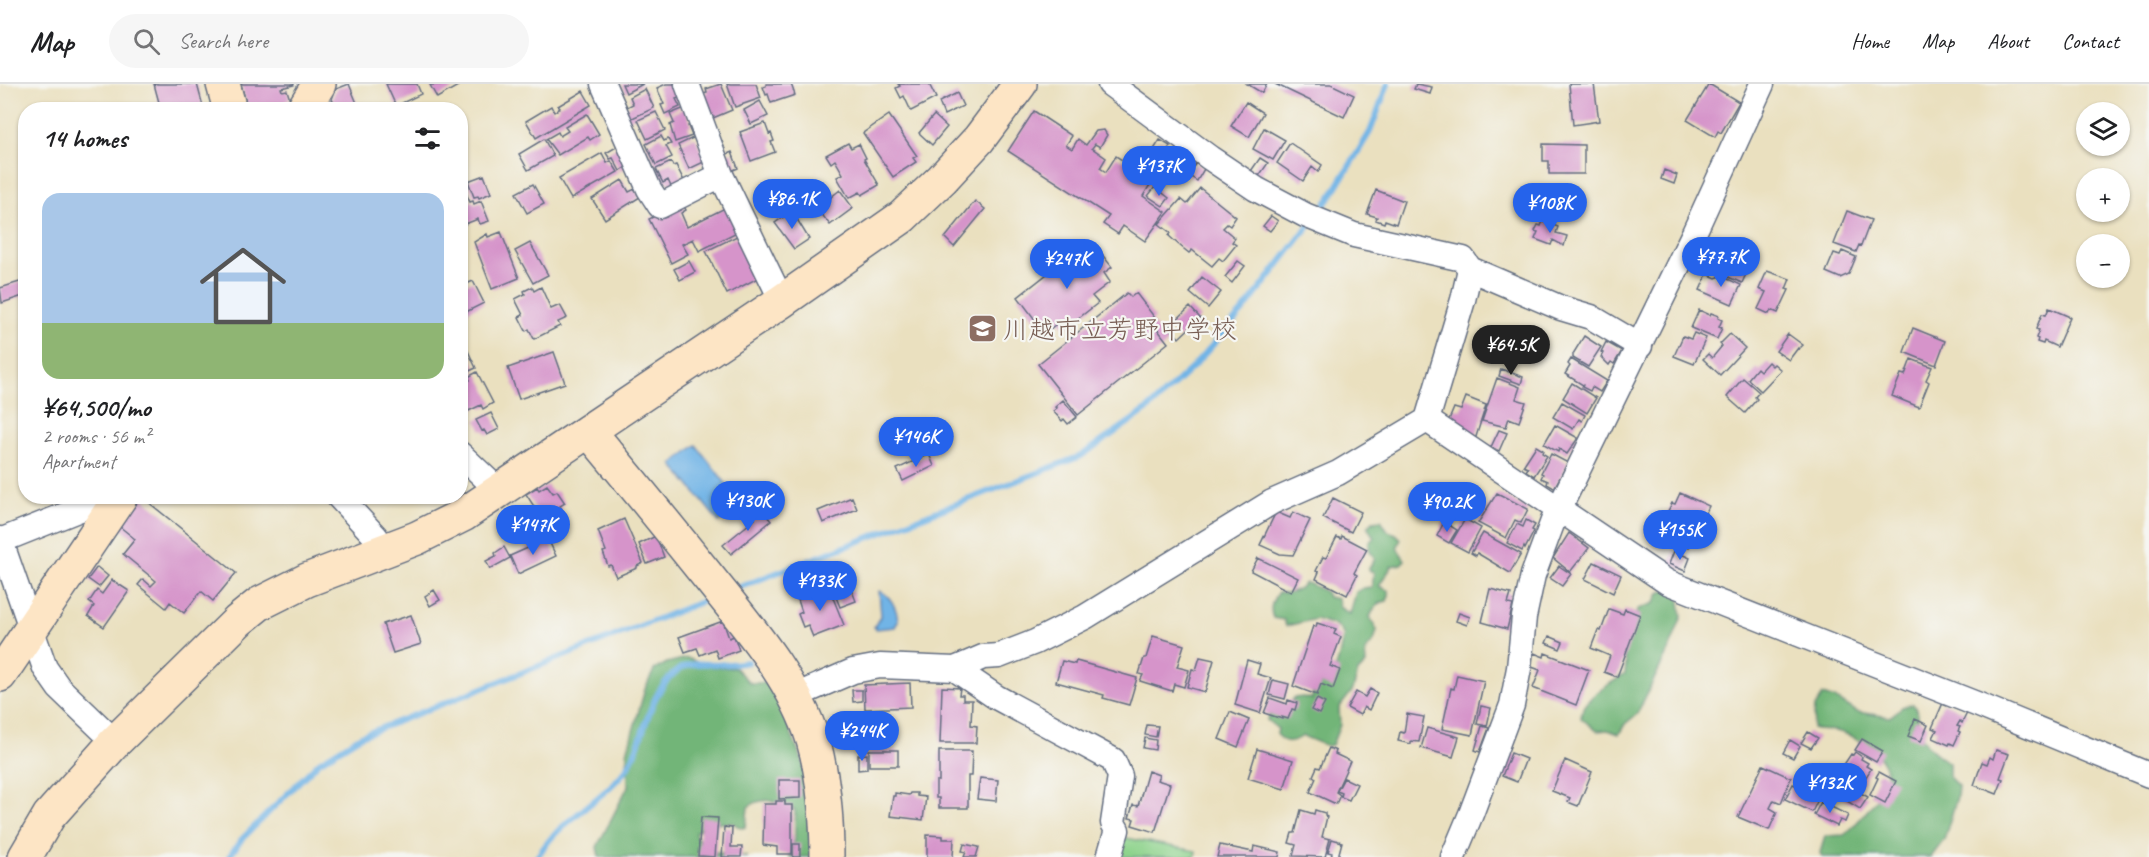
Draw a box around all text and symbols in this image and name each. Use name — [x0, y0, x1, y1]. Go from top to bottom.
search box — [109, 14, 529, 68]
text: Map — [30, 24, 73, 59]
icon: search — [130, 25, 163, 58]
text: Search here — [178, 27, 268, 55]
text: Home — [1851, 28, 1889, 54]
text: Map — [1922, 28, 1954, 54]
text: About — [1987, 28, 2029, 54]
text: Contact — [2062, 28, 2119, 54]
map controls — [2076, 102, 2130, 288]
button: layers — [2076, 102, 2130, 156]
text: 14 homes — [42, 122, 127, 155]
icon: filters — [411, 122, 444, 155]
pin: ¥137K — [1117, 146, 1201, 197]
text: ¥137K — [1136, 153, 1182, 178]
button: + — [2076, 168, 2130, 222]
pin: ¥86.1K — [743, 179, 841, 230]
pin: ¥108K — [1508, 183, 1592, 234]
text: ¥86.1K — [767, 186, 817, 211]
text: ¥108K — [1527, 190, 1573, 215]
icon: home — [189, 232, 297, 340]
button: − — [2076, 234, 2130, 288]
pin: ¥77.7K — [1672, 237, 1770, 288]
pin: ¥247K — [1025, 239, 1109, 290]
text: ¥77.7K — [1696, 244, 1746, 269]
text: ¥247K — [1044, 246, 1090, 271]
school or university icon: 川越市立芳野中学校 — [966, 313, 998, 345]
place label: 川越市立芳野中学校 — [1003, 313, 1237, 346]
pin: ¥64.5K — [1462, 325, 1560, 376]
text: ¥64.5K — [1486, 332, 1536, 357]
text: ¥64,500/mo — [42, 391, 151, 424]
pin: ¥146K — [874, 417, 958, 468]
text: 2 rooms · 56 m² — [42, 424, 150, 449]
text: ¥146K — [893, 424, 939, 449]
text: Apartment — [42, 449, 115, 474]
pin: ¥130K — [706, 481, 790, 532]
pin: ¥90.2K — [1398, 482, 1496, 533]
text: ¥130K — [725, 488, 771, 513]
text: ¥90.2K — [1422, 489, 1472, 514]
pin: ¥147K — [491, 505, 575, 556]
pin: ¥155K — [1638, 510, 1722, 561]
text: ¥147K — [510, 512, 556, 537]
text: ¥155K — [1657, 517, 1703, 542]
pin: ¥133K — [778, 561, 862, 612]
text: ¥133K — [797, 568, 843, 593]
pin: ¥244K — [820, 711, 904, 762]
text: ¥244K — [839, 718, 885, 743]
pin: ¥132K — [1788, 763, 1872, 814]
text: ¥132K — [1807, 770, 1853, 795]

